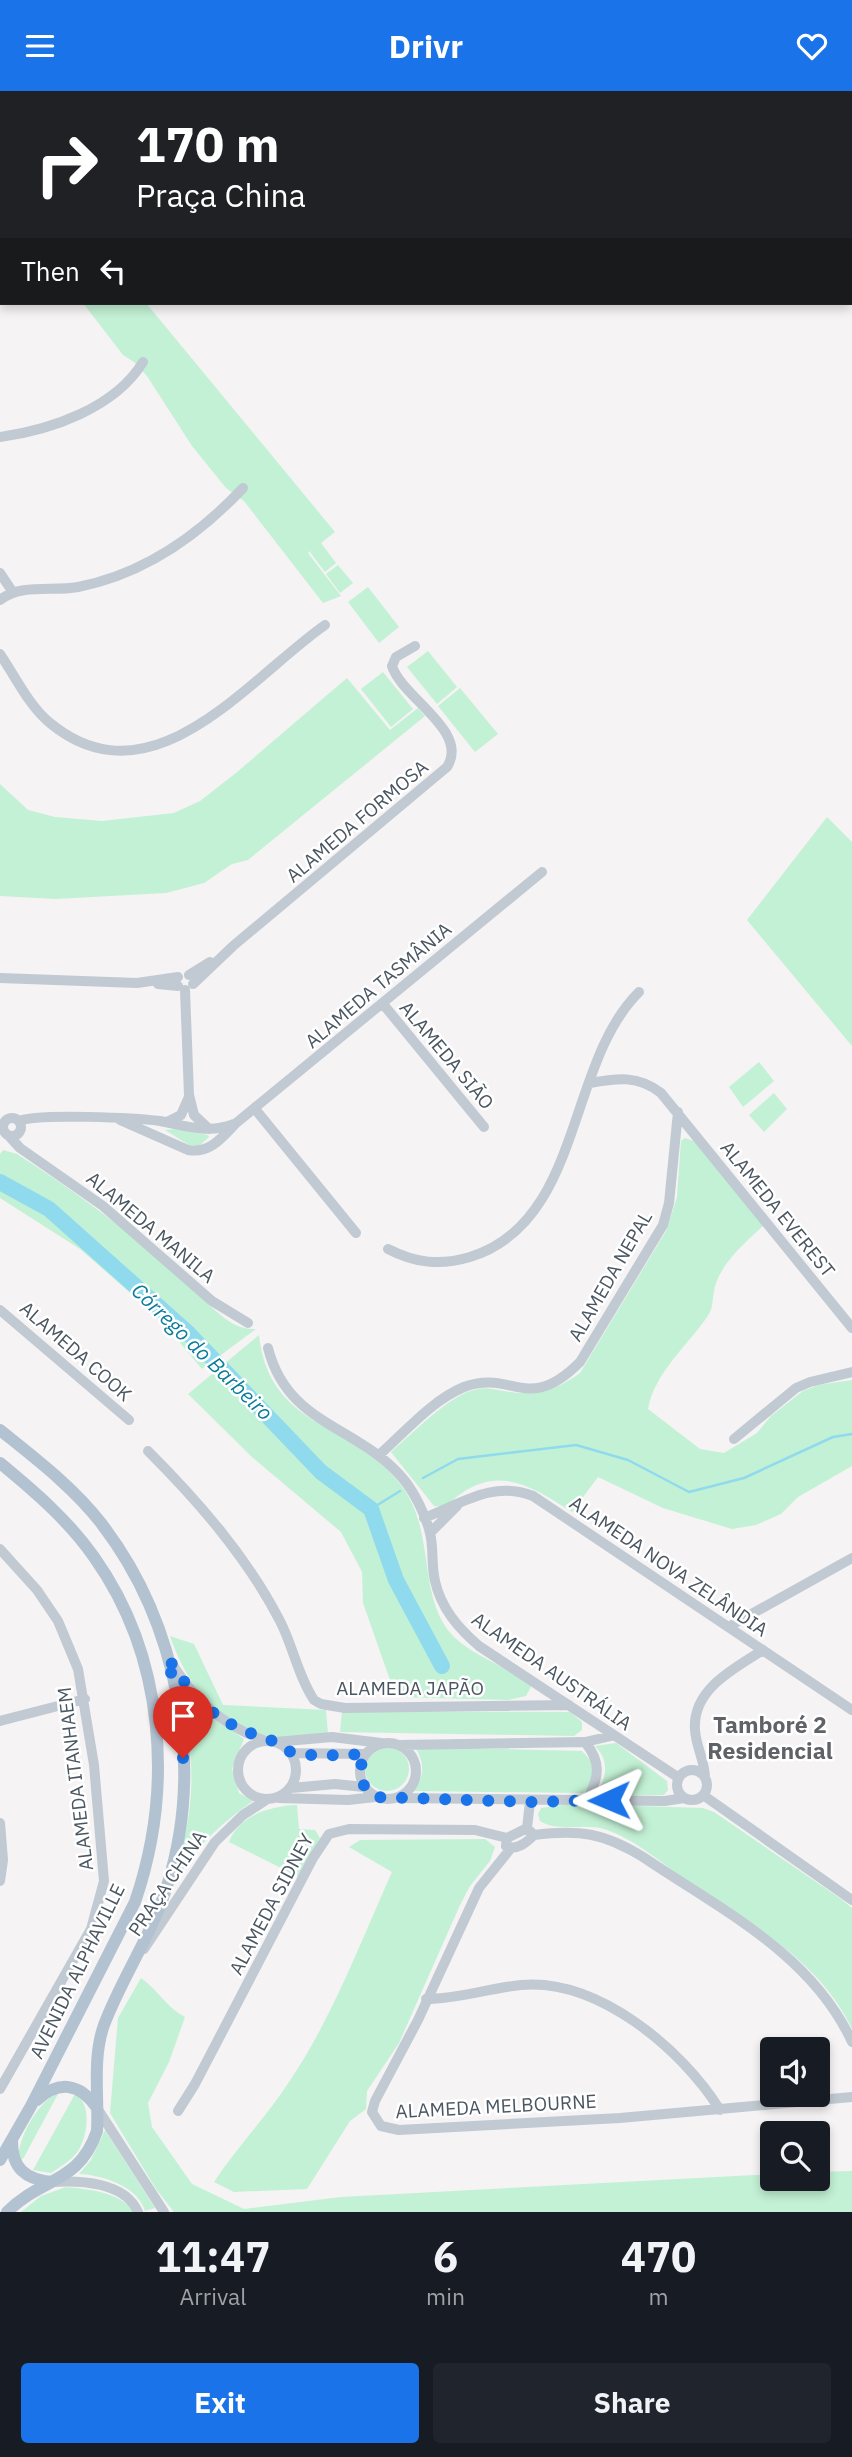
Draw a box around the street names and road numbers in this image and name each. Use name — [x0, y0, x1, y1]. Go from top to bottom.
street label: ALAMEDA FORMOSA — [281, 755, 433, 887]
street label: ALAMEDA TASMÂNIA — [300, 917, 456, 1053]
street label: ALAMEDA SIÃO — [395, 996, 499, 1114]
street label: ALAMEDA EVEREST — [716, 1136, 840, 1282]
street label: ALAMEDA MANILA — [82, 1166, 220, 1288]
street label: ALAMEDA NEPAL — [563, 1206, 657, 1346]
street label: ALAMEDA COOK — [15, 1296, 137, 1406]
street label: ALAMEDA NOVA ZELÂNDIA — [565, 1491, 773, 1641]
street label: ALAMEDA AUSTRÁLIA — [467, 1607, 637, 1735]
street label: ALAMEDA JAPÃO — [336, 1676, 484, 1700]
street label: ALAMEDA ITANHAEM — [52, 1686, 98, 1872]
street label: PRAÇA CHINA — [123, 1826, 211, 1940]
street label: ALAMEDA SIDNEY — [224, 1829, 319, 1979]
street label: AVENIDA ALPHAVILLE — [24, 1880, 130, 2062]
street label: ALAMEDA MELBOURNE — [395, 2089, 597, 2123]

